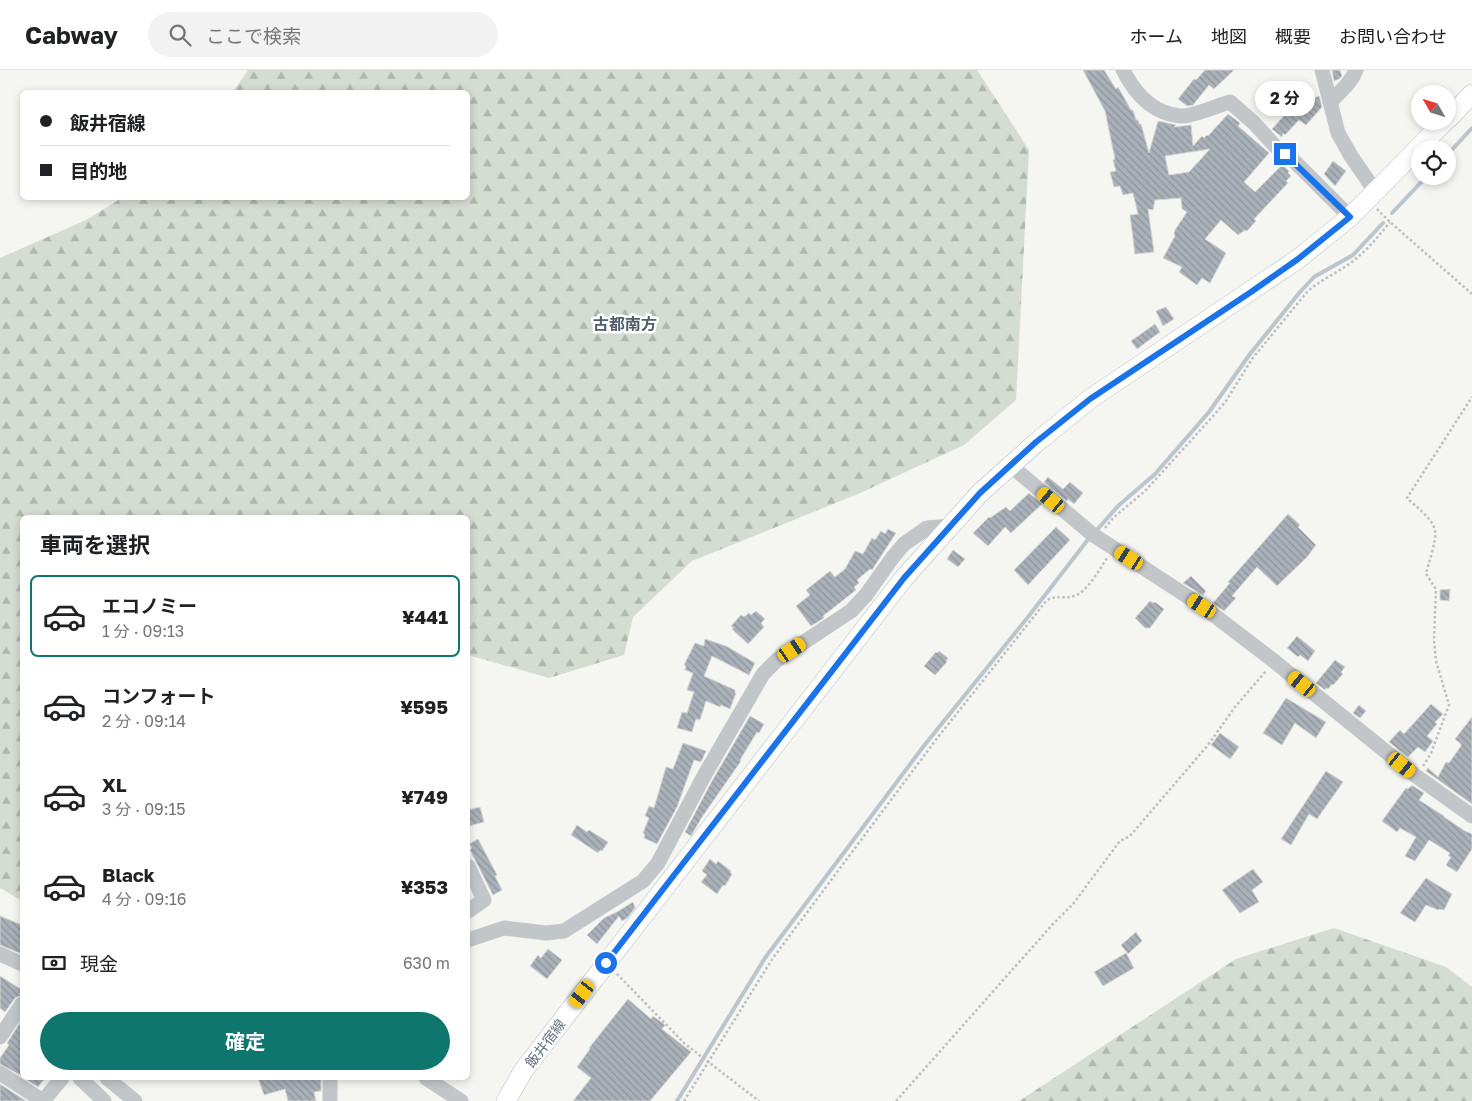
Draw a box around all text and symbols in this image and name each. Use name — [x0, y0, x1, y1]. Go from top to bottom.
search box — [148, 12, 498, 57]
text: Cabway — [25, 20, 118, 49]
icon: search — [166, 21, 194, 49]
text: ここで検索 — [206, 24, 301, 47]
text: ホーム — [1130, 25, 1183, 47]
text: 地図 — [1211, 25, 1247, 47]
text: 概要 — [1275, 25, 1311, 47]
text: お問い合わせ — [1339, 25, 1447, 47]
callout: 2 分 — [1255, 82, 1315, 116]
north arrow — [1411, 85, 1456, 130]
map controls — [1411, 85, 1456, 185]
text: 2 分 — [1270, 88, 1300, 108]
text: 飯井宿線 — [70, 111, 146, 134]
button: locate — [1411, 140, 1456, 185]
route end — [1274, 143, 1296, 165]
text: 目的地 — [70, 159, 127, 182]
district label: 古都南方 — [593, 314, 657, 334]
car — [1034, 485, 1067, 515]
text: 車両を選択 — [40, 531, 150, 558]
car — [1112, 544, 1145, 572]
car — [1185, 592, 1218, 620]
icon: car — [42, 594, 87, 639]
text: エコノミー — [102, 594, 197, 617]
text: ¥441 — [402, 605, 448, 628]
text: 1 分 · 09:13 — [102, 621, 184, 641]
car — [775, 635, 808, 665]
car — [1285, 669, 1318, 699]
icon: car — [42, 684, 87, 729]
text: コンフォート — [102, 684, 215, 707]
text: ¥595 — [400, 695, 448, 718]
text: 2 分 · 09:14 — [102, 711, 186, 731]
car — [1385, 750, 1418, 780]
text: XL — [102, 773, 127, 796]
icon: car — [42, 774, 87, 819]
text: ¥749 — [401, 785, 448, 808]
text: 3 分 · 09:15 — [102, 799, 186, 819]
text: Black — [102, 863, 155, 886]
icon: car — [42, 864, 87, 909]
text: ¥353 — [401, 875, 448, 898]
text: 4 分 · 09:16 — [102, 889, 186, 909]
icon: cash — [40, 949, 68, 977]
text: 現金 — [80, 952, 118, 975]
route start — [595, 952, 617, 974]
text: 630 m — [403, 953, 450, 973]
car — [566, 978, 597, 1010]
button: 確定 — [40, 1012, 450, 1070]
street label: 飯井宿線 — [521, 1016, 569, 1070]

